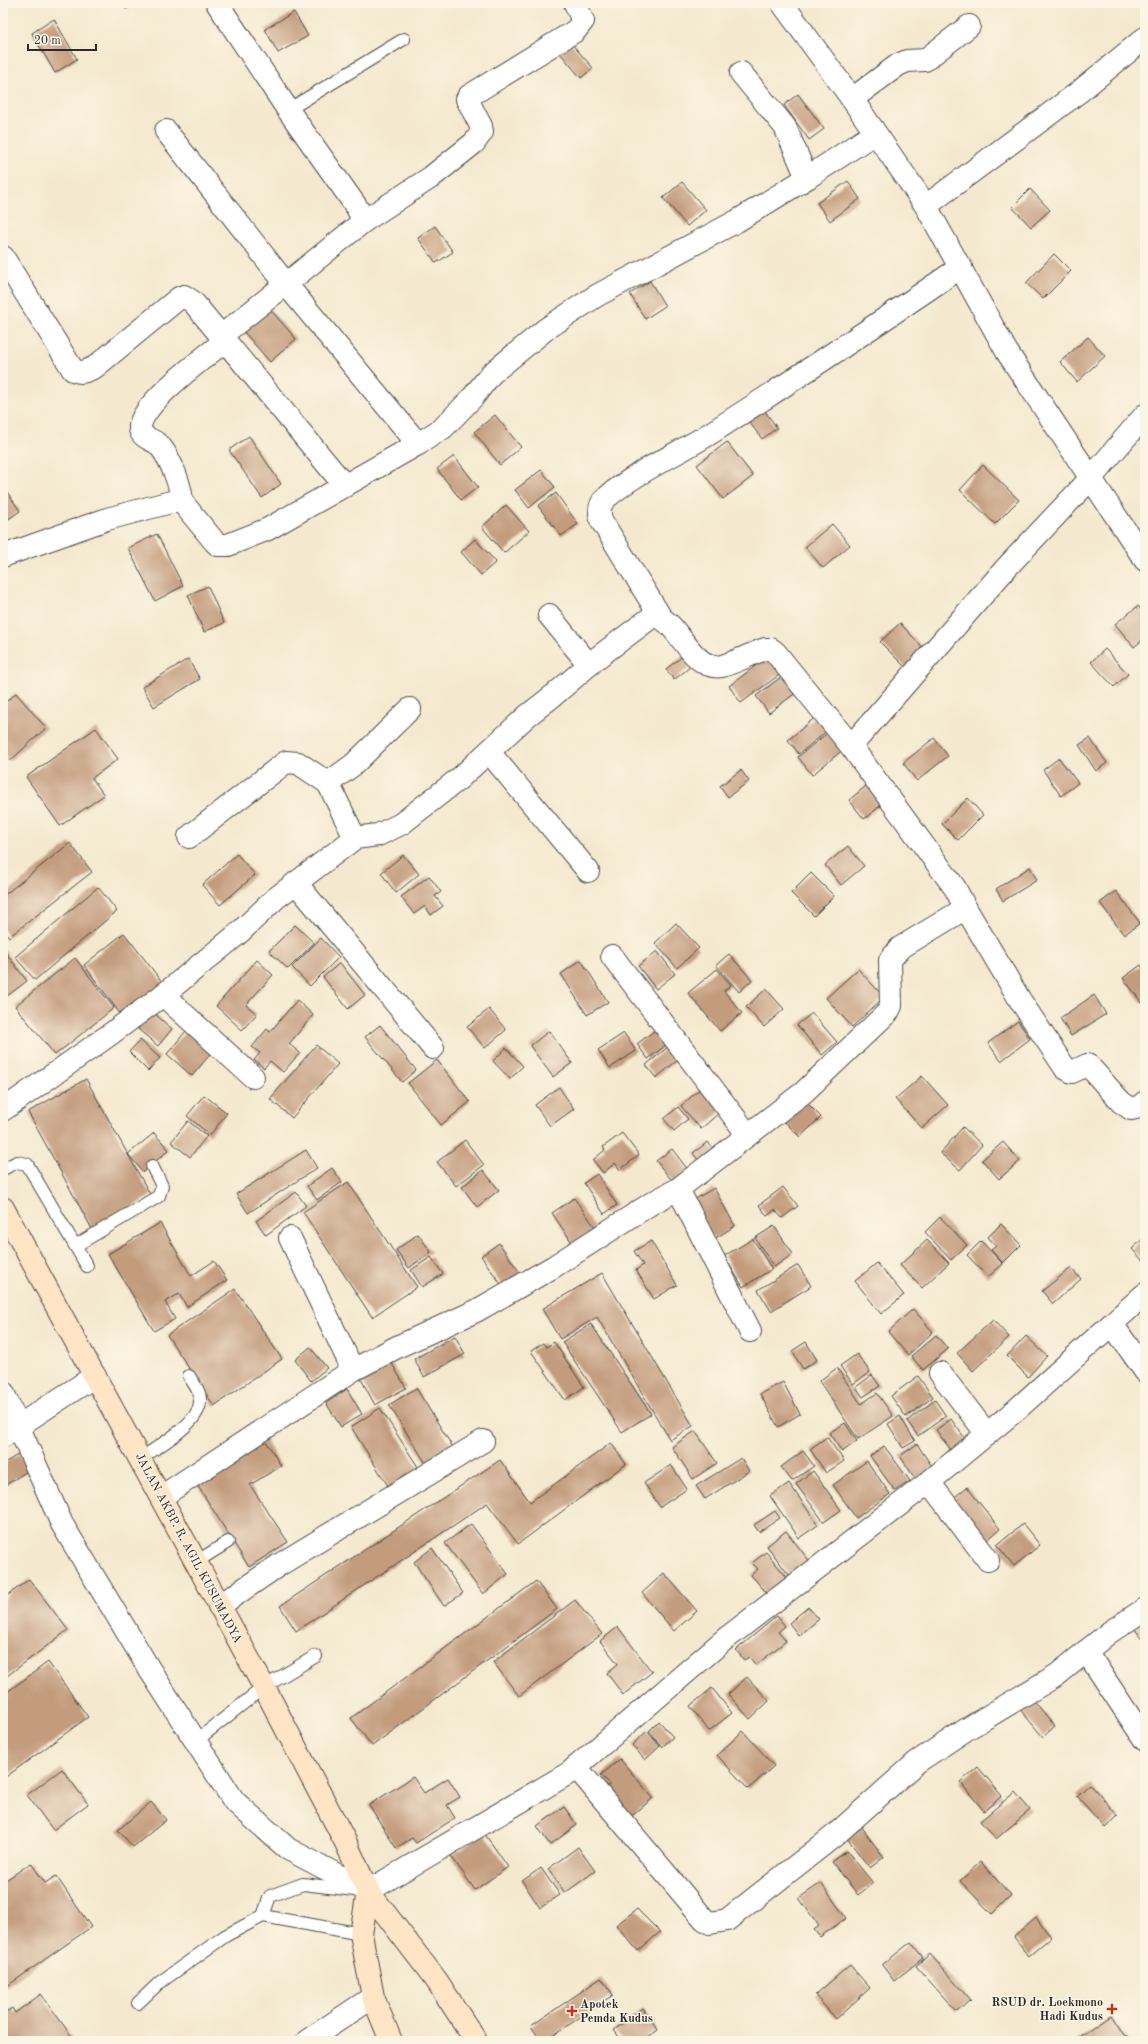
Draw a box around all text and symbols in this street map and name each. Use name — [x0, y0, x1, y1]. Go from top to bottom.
scale bar — [28, 26, 96, 52]
text: 20 m — [34, 35, 61, 47]
street label: JALAN AKBP. R. AGIL KUSUMADYA — [133, 1452, 243, 1645]
place label: RSUD dr. Loekmono Hadi Kudus — [992, 1997, 1103, 2023]
place label: Apotek Pemda Kudus — [580, 1999, 653, 2025]
marker: RSUD dr. Loekmono Hadi Kudus — [1106, 2003, 1118, 2015]
marker: Apotek Pemda Kudus — [567, 2006, 577, 2016]

